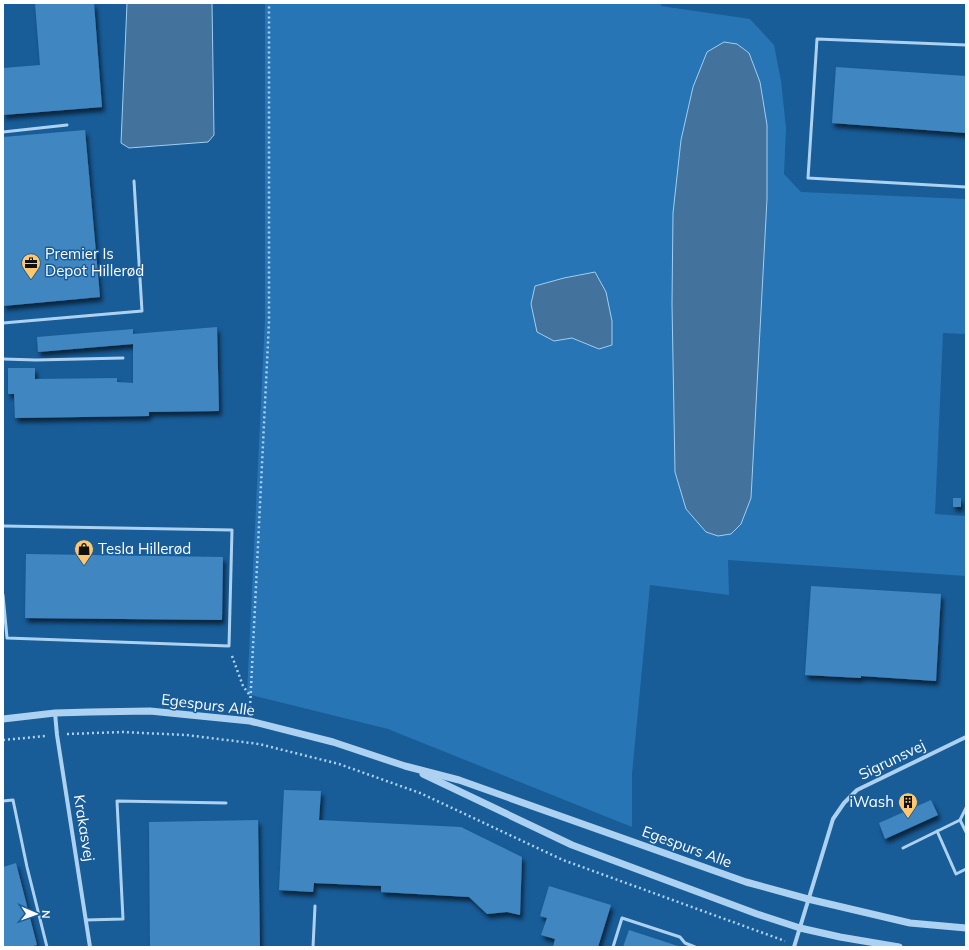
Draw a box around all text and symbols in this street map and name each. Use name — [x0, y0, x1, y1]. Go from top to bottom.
place label: Premier Is Depot Hillerød — [45, 244, 144, 280]
office icon: Premier Is Depot Hillerød — [20, 252, 42, 280]
shop icon: Tesla Hillerød — [73, 538, 95, 566]
place label: Tesla Hillerød — [98, 539, 191, 558]
street label: Egespurs Alle — [160, 689, 256, 720]
street label: Sigrunsvej — [855, 735, 928, 784]
building icon: iWash — [897, 791, 919, 819]
place label: iWash — [849, 792, 894, 811]
street label: Krakasvej — [70, 793, 99, 863]
street label: Egespurs Alle — [640, 822, 735, 872]
north arrow — [16, 894, 56, 934]
text: N — [39, 910, 53, 919]

